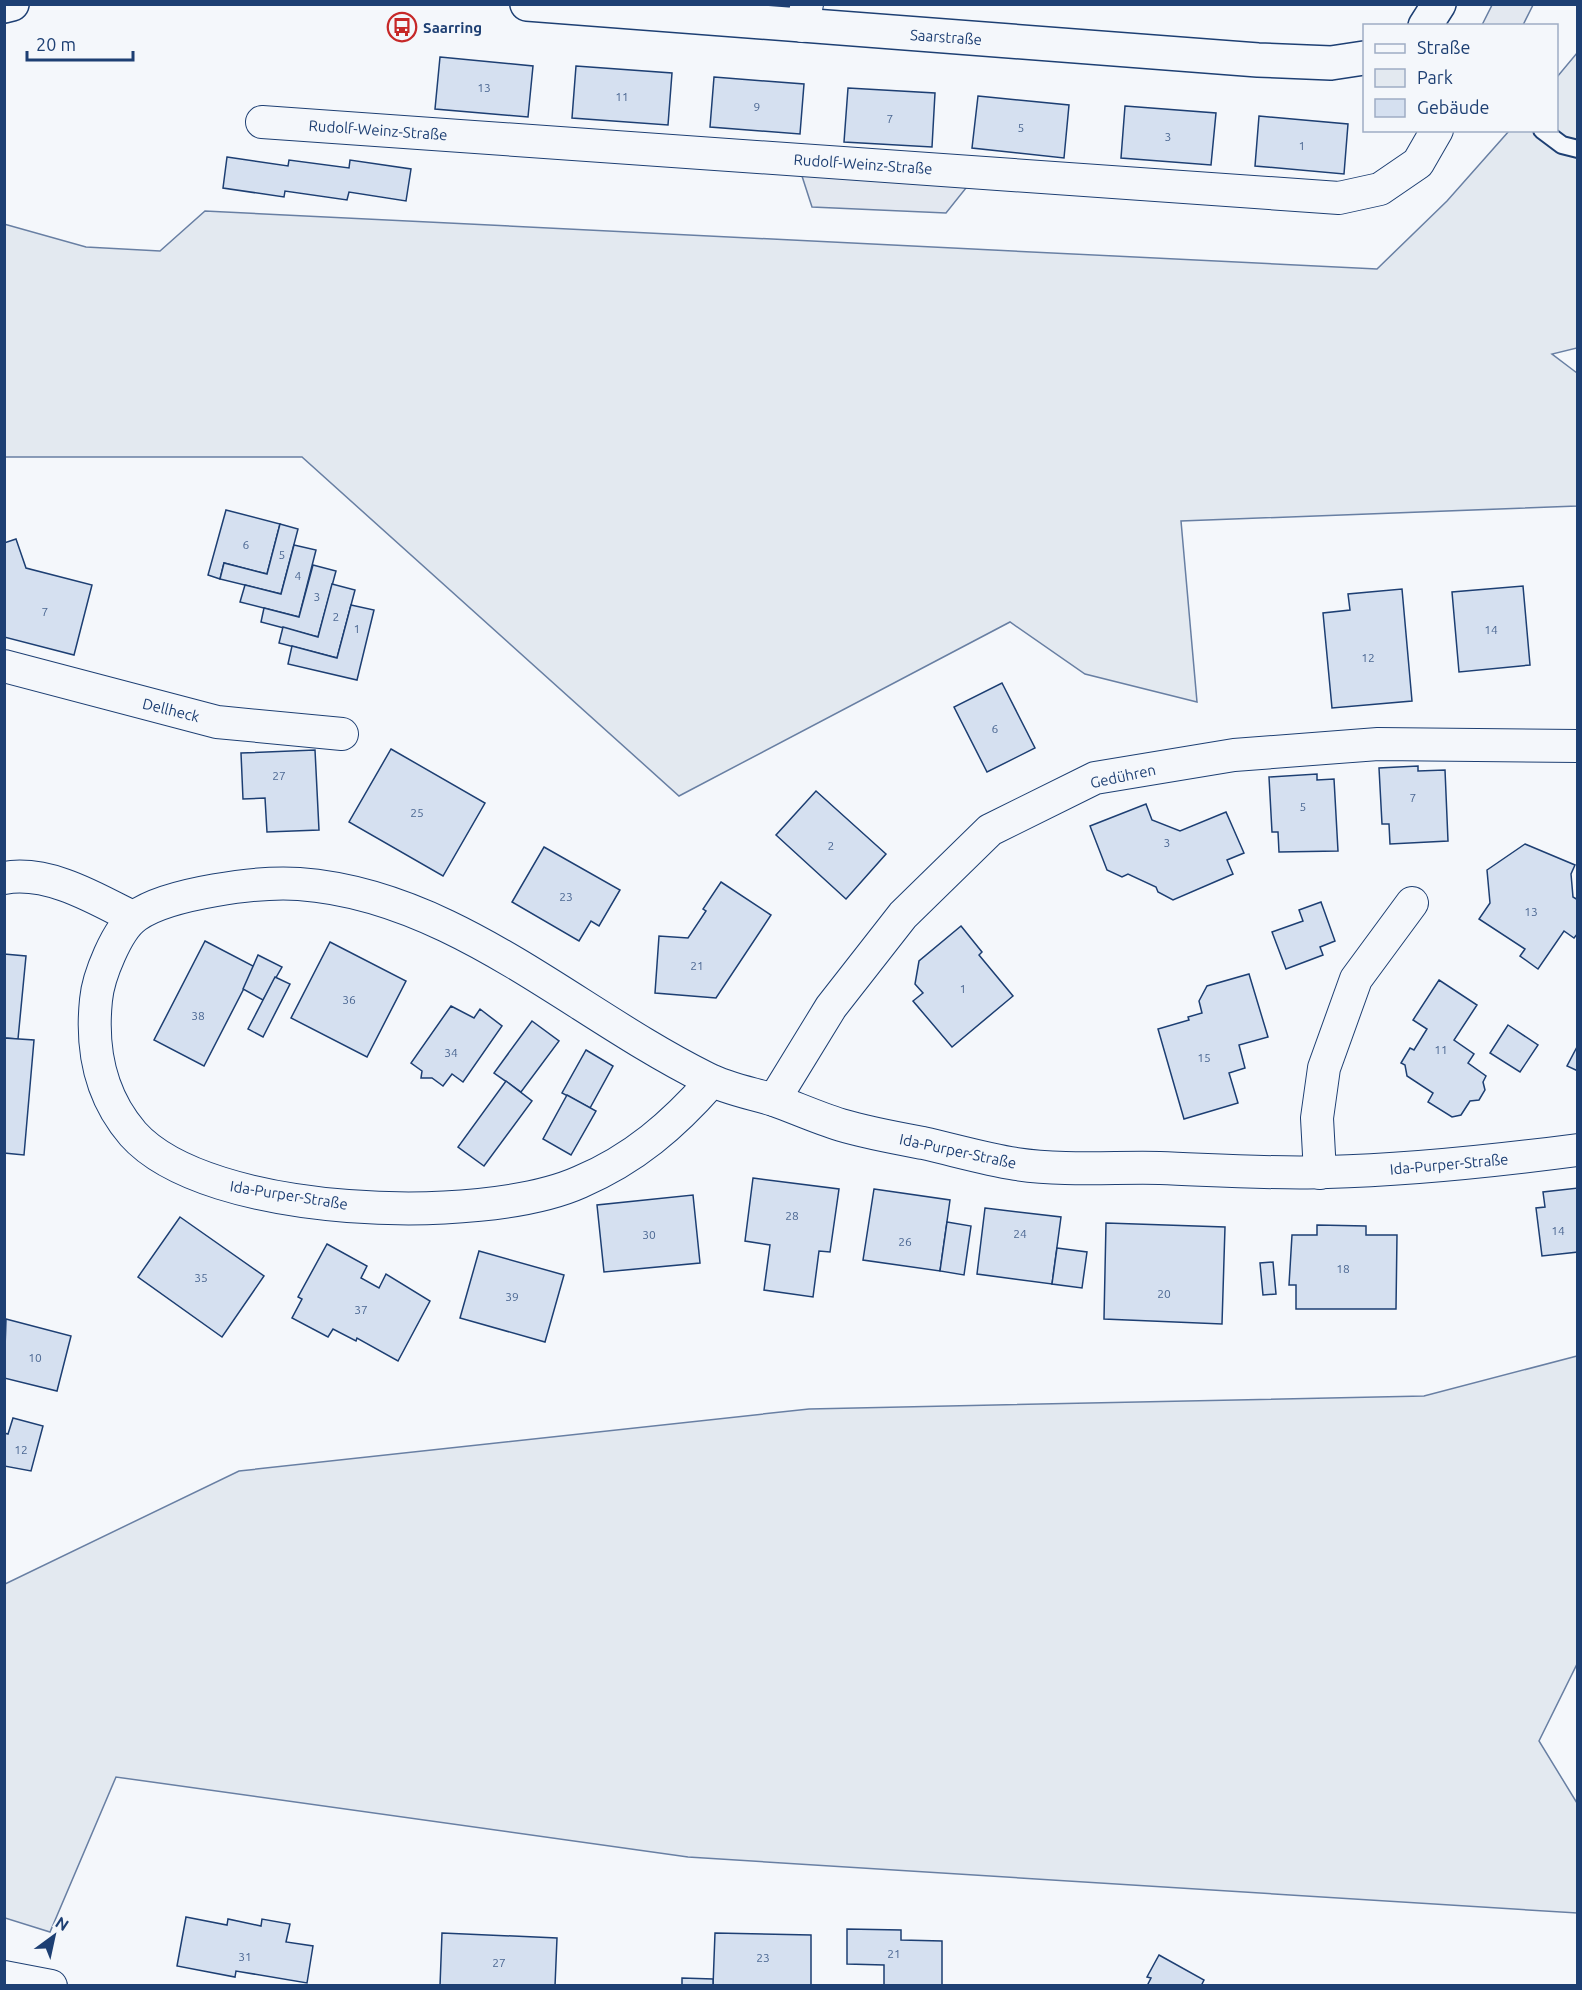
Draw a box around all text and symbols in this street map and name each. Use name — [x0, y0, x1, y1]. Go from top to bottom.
bus stop icon: Saarring — [386, 11, 418, 43]
place label: Saarring — [423, 19, 482, 36]
scale bar — [27, 24, 134, 62]
legend — [1363, 24, 1558, 132]
street label: Saarstraße — [909, 26, 983, 48]
text: 20 m — [36, 34, 76, 54]
text: Straße — [1417, 37, 1470, 57]
text: Park — [1417, 67, 1453, 87]
house number: 13 — [477, 81, 491, 94]
house number: 11 — [615, 90, 629, 103]
text: Gebäude — [1417, 97, 1489, 117]
house number: 9 — [754, 100, 760, 113]
house number: 7 — [887, 112, 893, 125]
street label: Rudolf-Weinz-Straße — [308, 117, 448, 143]
house number: 5 — [1018, 121, 1024, 134]
house number: 3 — [1165, 130, 1171, 143]
house number: 1 — [1299, 139, 1305, 152]
street label: Rudolf-Weinz-Straße — [793, 151, 933, 177]
house number: 6 — [243, 538, 250, 551]
house number: 5 — [279, 548, 285, 561]
house number: 4 — [295, 569, 302, 582]
house number: 3 — [314, 590, 320, 603]
house number: 7 — [42, 605, 48, 618]
house number: 2 — [333, 610, 339, 623]
house number: 1 — [354, 622, 360, 635]
house number: 14 — [1484, 623, 1498, 636]
house number: 12 — [1361, 651, 1375, 664]
street label: Dellheck — [141, 695, 202, 725]
house number: 6 — [992, 722, 999, 735]
street label: Gedühren — [1089, 761, 1157, 791]
house number: 27 — [272, 769, 286, 782]
house number: 7 — [1410, 791, 1416, 804]
house number: 5 — [1300, 800, 1306, 813]
house number: 25 — [410, 806, 424, 819]
house number: 3 — [1164, 836, 1170, 849]
house number: 2 — [828, 839, 834, 852]
house number: 23 — [559, 890, 573, 903]
house number: 13 — [1524, 905, 1538, 918]
house number: 21 — [690, 959, 704, 972]
house number: 1 — [960, 982, 966, 995]
house number: 36 — [342, 993, 356, 1006]
house number: 38 — [191, 1009, 205, 1022]
house number: 11 — [1434, 1043, 1448, 1056]
house number: 34 — [444, 1046, 458, 1059]
house number: 15 — [1197, 1051, 1211, 1064]
street label: Ida-Purper-Straße — [898, 1130, 1018, 1172]
street label: Ida-Purper-Straße — [1389, 1150, 1509, 1178]
street label: Ida-Purper-Straße — [229, 1177, 349, 1213]
house number: 28 — [785, 1209, 799, 1222]
house number: 14 — [1551, 1224, 1565, 1237]
house number: 24 — [1013, 1227, 1027, 1240]
house number: 30 — [642, 1228, 656, 1241]
house number: 26 — [898, 1235, 912, 1248]
house number: 18 — [1336, 1262, 1350, 1275]
house number: 35 — [194, 1271, 208, 1284]
house number: 20 — [1157, 1287, 1171, 1300]
house number: 39 — [505, 1290, 519, 1303]
house number: 37 — [354, 1303, 368, 1316]
house number: 10 — [28, 1351, 42, 1364]
house number: 12 — [14, 1443, 28, 1456]
north arrow — [24, 1906, 84, 1966]
text: N — [52, 1913, 72, 1934]
house number: 21 — [887, 1947, 901, 1960]
house number: 31 — [238, 1950, 252, 1963]
house number: 23 — [756, 1951, 770, 1964]
house number: 27 — [492, 1956, 506, 1969]

